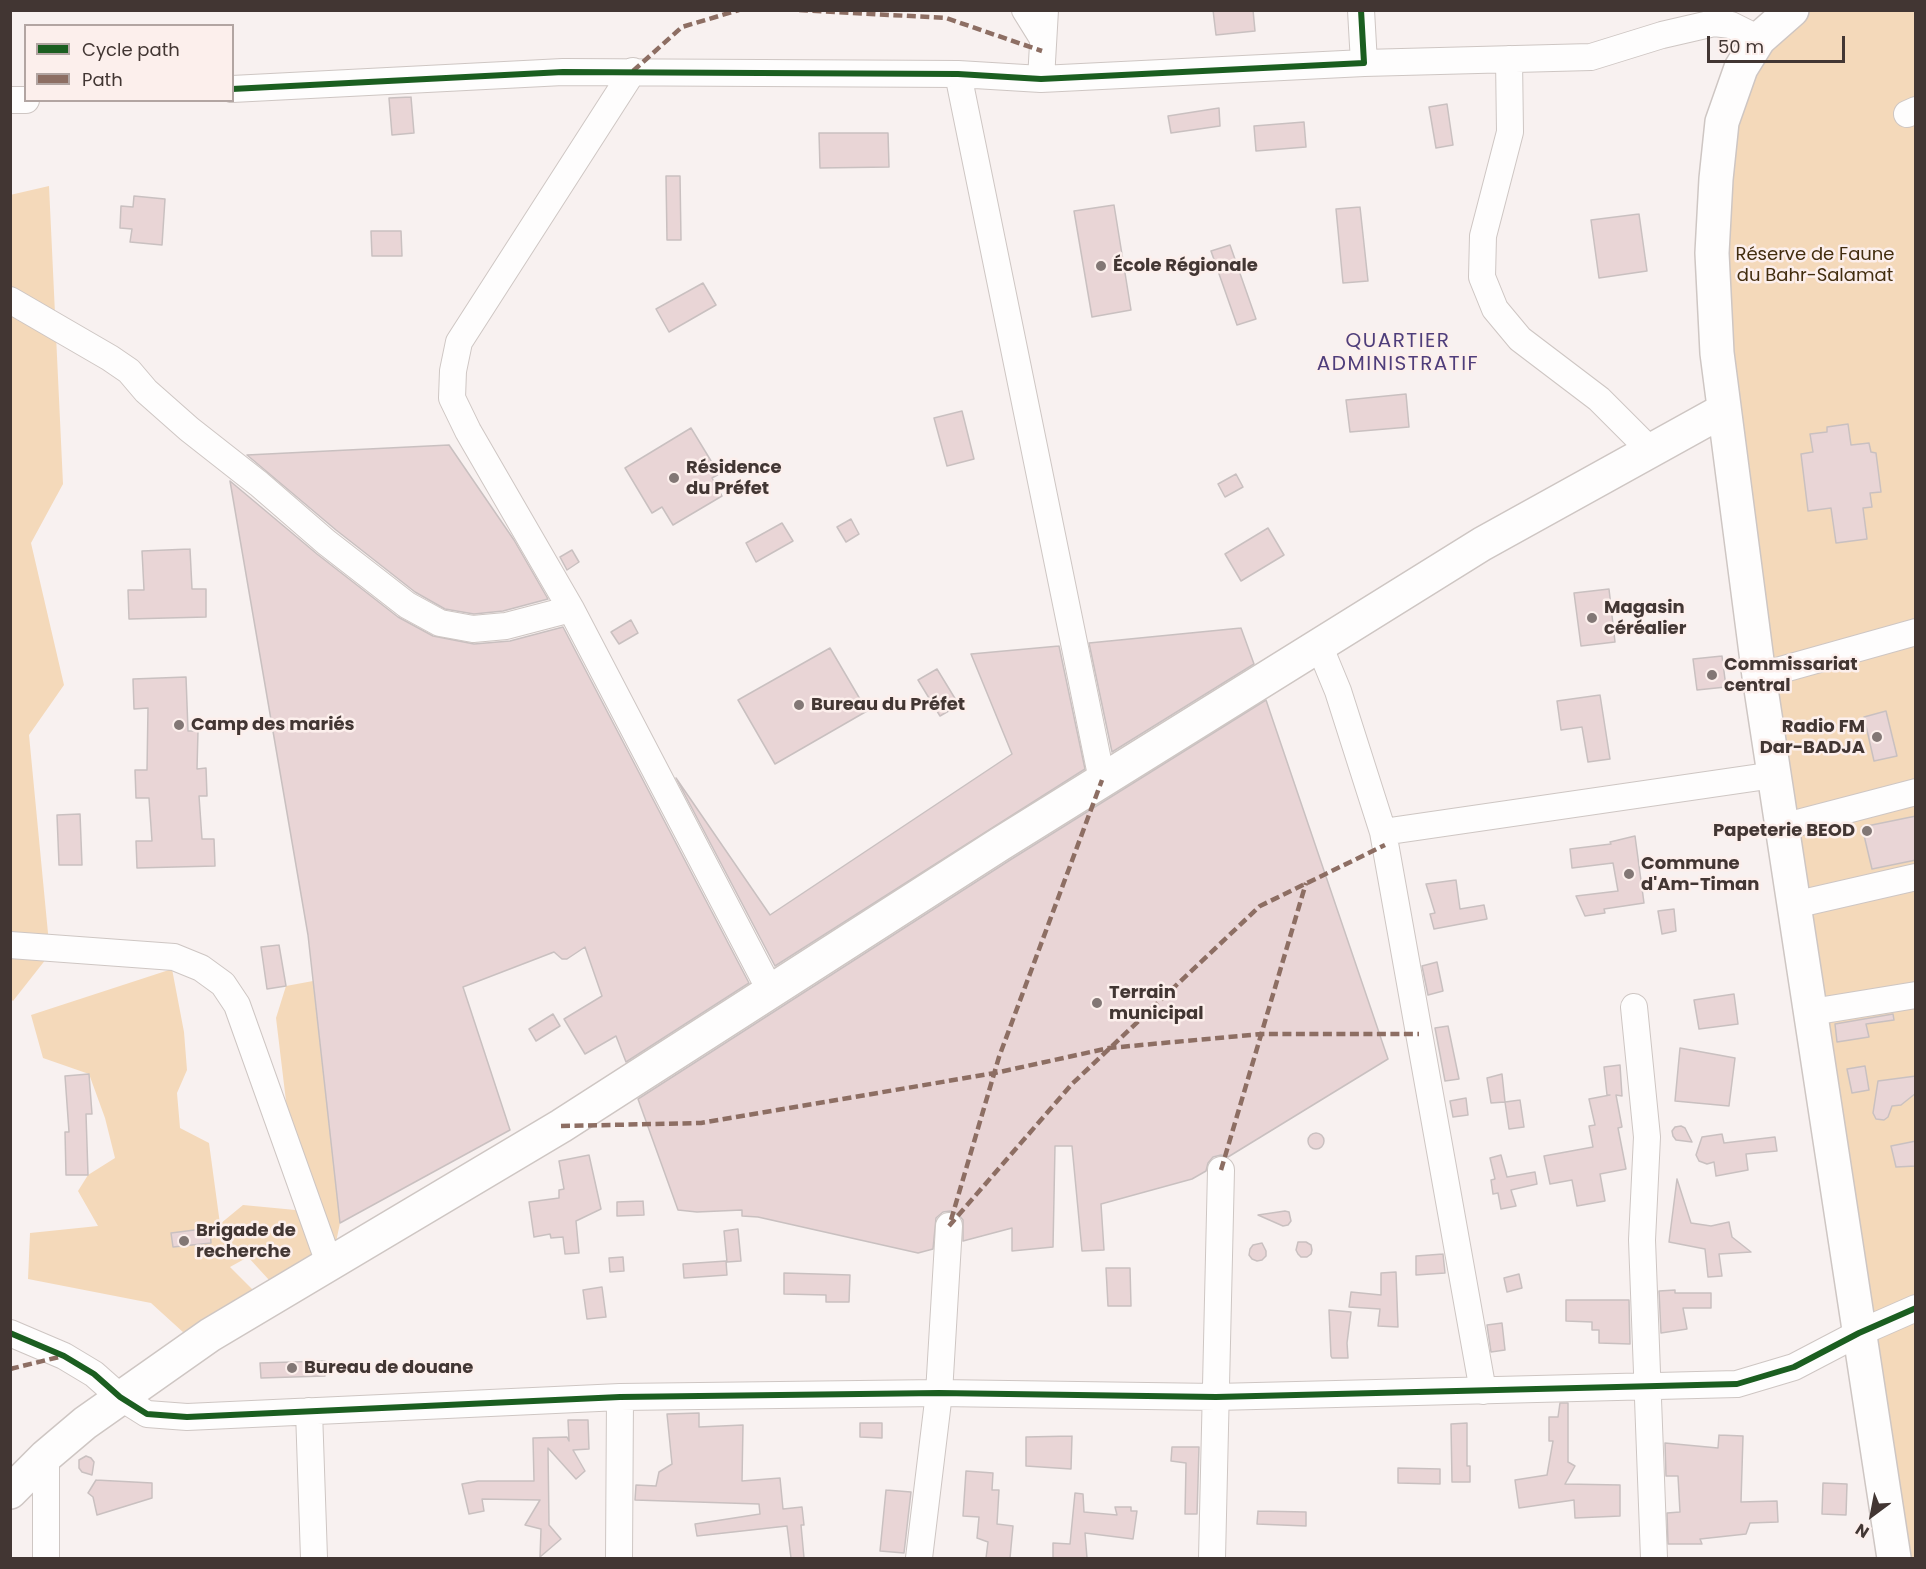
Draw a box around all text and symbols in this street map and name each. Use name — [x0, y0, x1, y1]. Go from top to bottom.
legend — [24, 24, 234, 102]
scale bar — [1710, 24, 1848, 62]
text: 50 m — [1718, 34, 1764, 59]
text: Cycle path — [82, 37, 180, 62]
text: Path — [82, 67, 123, 92]
park label: Réserve de Faune du Bahr-Salamat — [1735, 244, 1895, 286]
place label: École Régionale — [1113, 255, 1258, 277]
marker: École Régionale — [1094, 259, 1108, 273]
district label: QUARTIER ADMINISTRATIF — [1317, 330, 1479, 377]
place label: Résidence du Préfet — [686, 457, 782, 500]
marker: Résidence du Préfet — [667, 471, 681, 485]
place label: Magasin céréalier — [1604, 597, 1686, 640]
marker: Magasin céréalier — [1585, 611, 1599, 625]
place label: Commissariat central — [1724, 654, 1857, 696]
marker: Commissariat central — [1705, 668, 1719, 682]
place label: Bureau du Préfet — [811, 694, 965, 716]
marker: Bureau du Préfet — [792, 698, 806, 712]
place label: Camp des mariés — [191, 714, 355, 736]
place label: Radio FM Dar-BADJA — [1760, 716, 1865, 758]
marker: Camp des mariés — [172, 718, 186, 732]
marker: Radio FM Dar-BADJA — [1870, 730, 1884, 744]
place label: Papeterie BEOD — [1713, 820, 1855, 842]
marker: Papeterie BEOD — [1860, 824, 1874, 838]
place label: Commune d'Am-Timan — [1641, 853, 1759, 896]
marker: Commune d'Am-Timan — [1622, 867, 1636, 881]
place label: Terrain municipal — [1109, 982, 1204, 1024]
marker: Terrain municipal — [1090, 996, 1104, 1010]
place label: Brigade de recherche — [196, 1220, 296, 1262]
marker: Brigade de recherche — [177, 1234, 191, 1248]
place label: Bureau de douane — [304, 1357, 473, 1379]
marker: Bureau de douane — [285, 1361, 299, 1375]
north arrow — [1842, 1485, 1902, 1545]
text: N — [1851, 1518, 1873, 1544]

